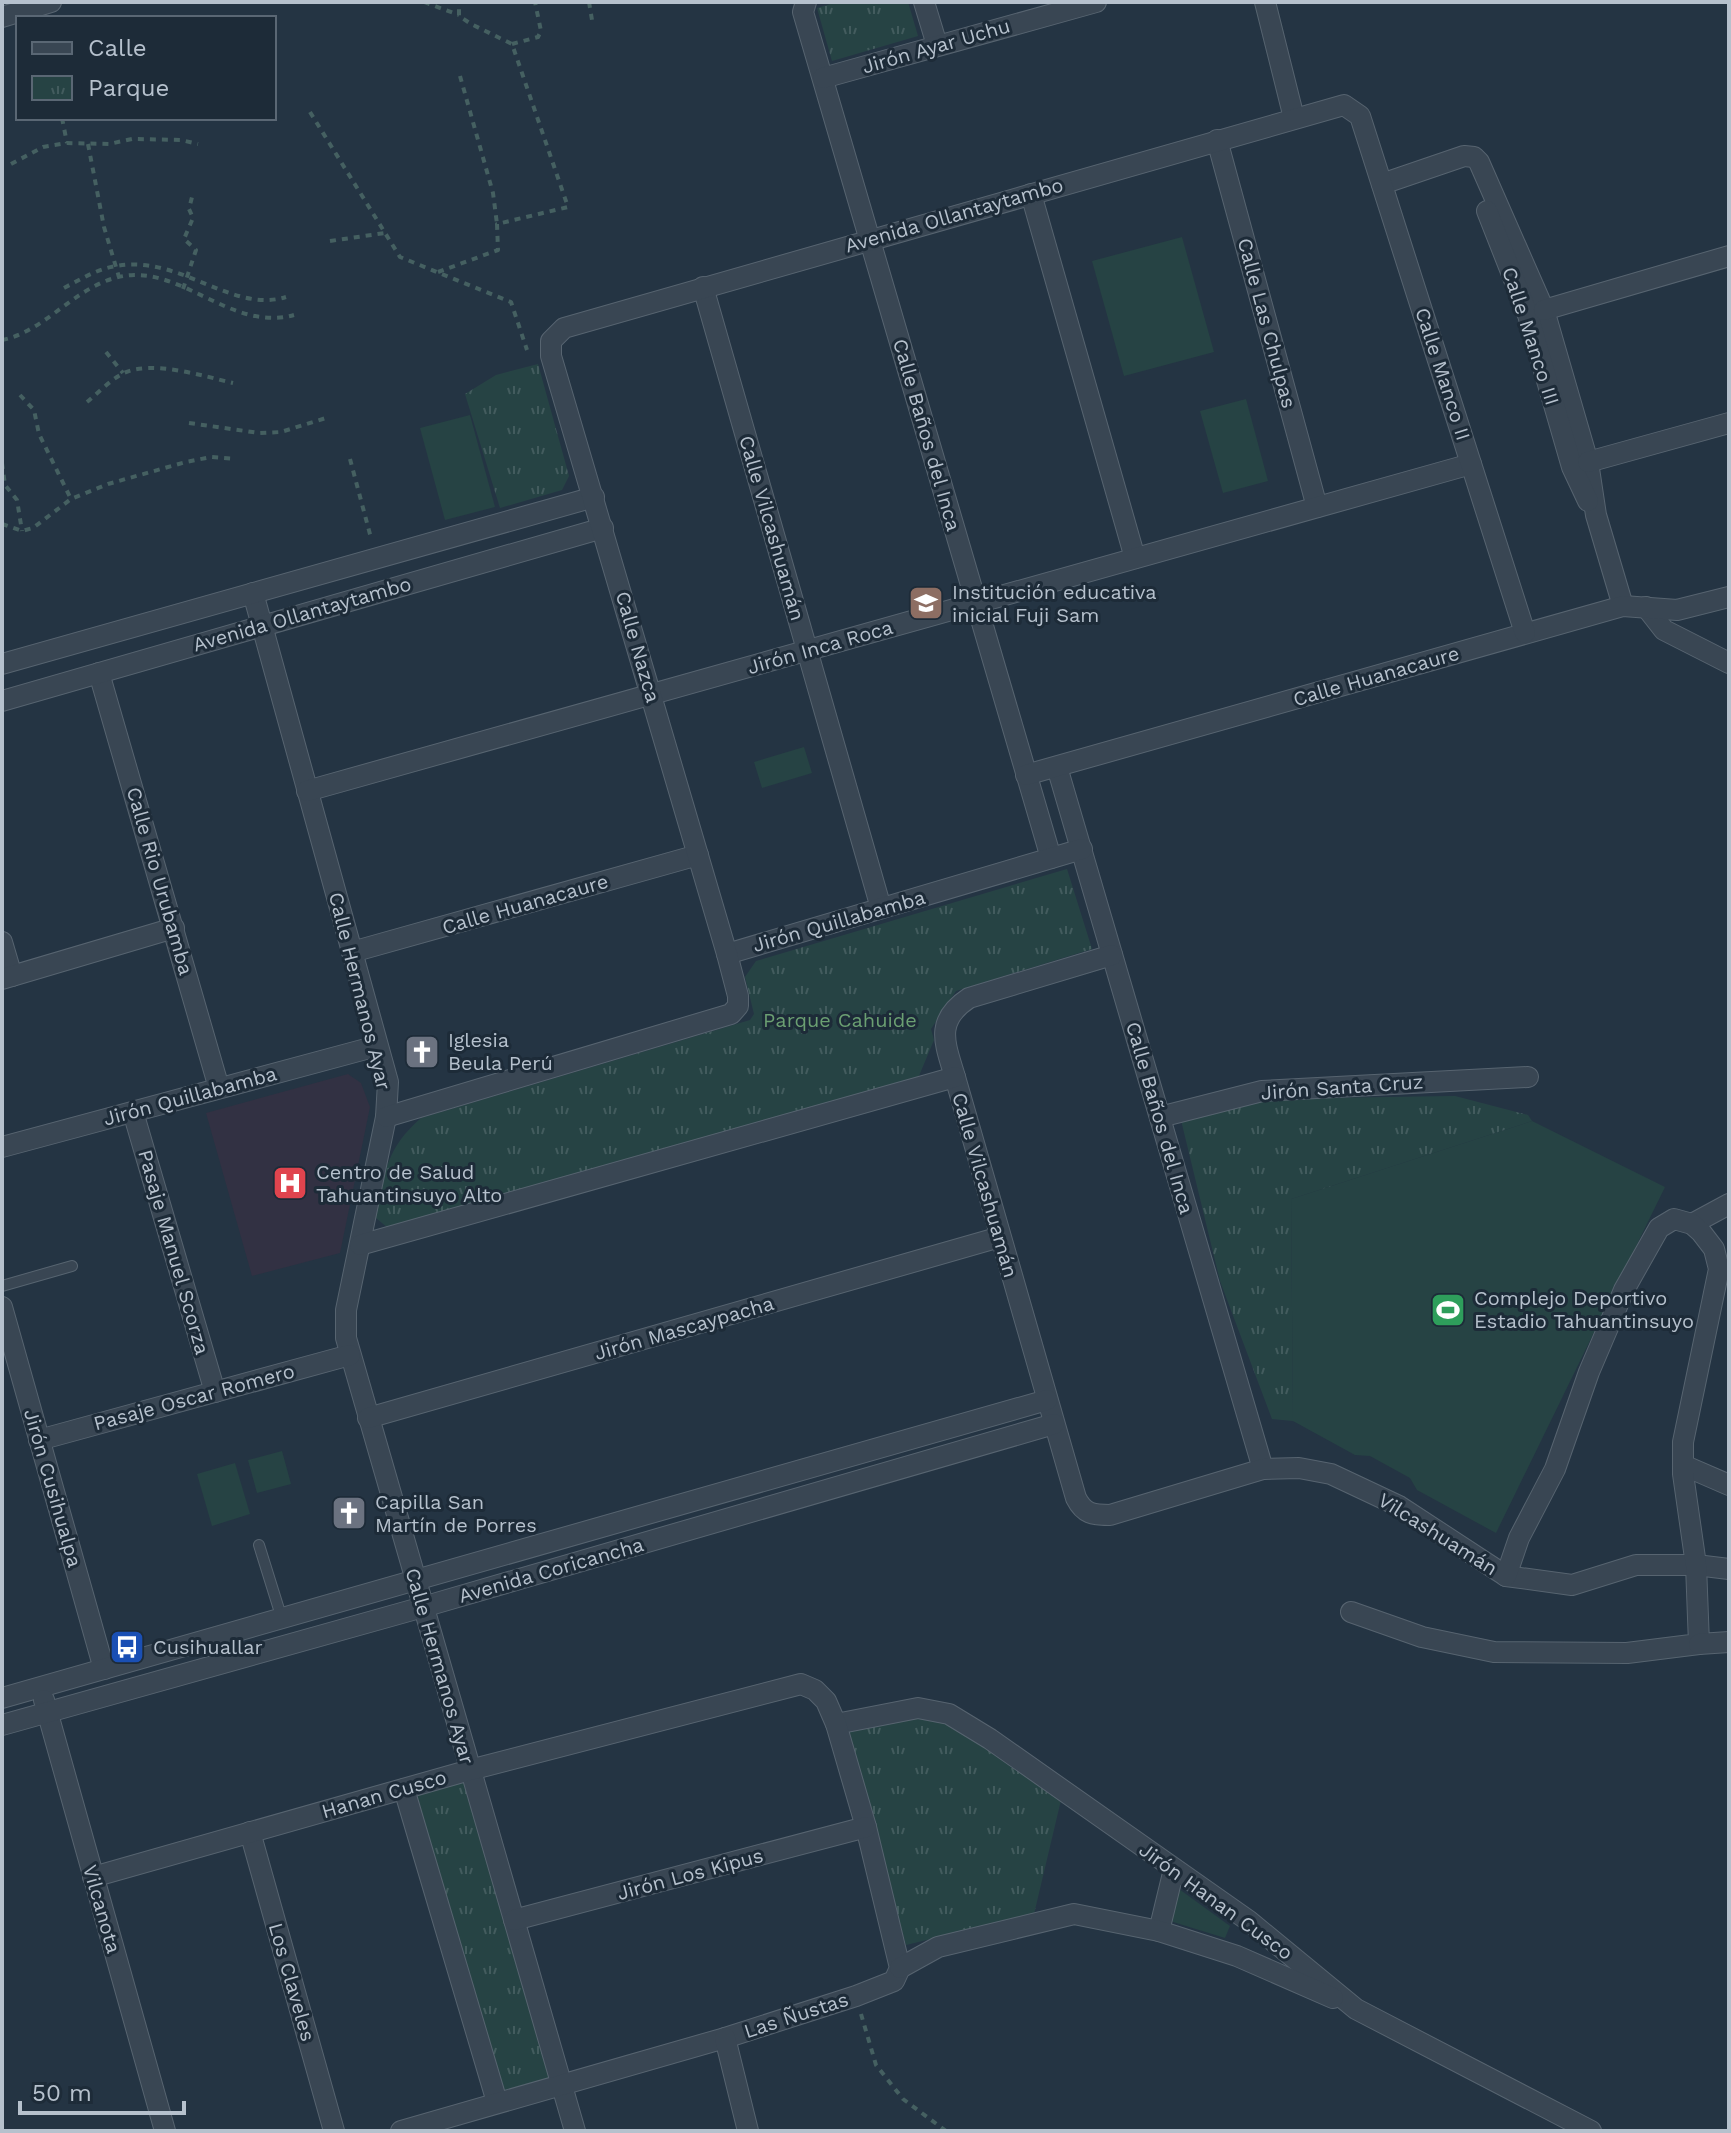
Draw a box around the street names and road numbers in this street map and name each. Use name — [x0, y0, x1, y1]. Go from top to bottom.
street label: Jirón Ayar Uchu — [859, 13, 1013, 79]
street label: Avenida Ollantaytambo — [842, 172, 1066, 258]
street label: Calle Las Chulpas — [1233, 235, 1301, 411]
street label: Calle Manco III — [1497, 264, 1565, 408]
street label: Calle Manco II — [1410, 305, 1476, 443]
street label: Calle Baños del Inca — [888, 336, 966, 534]
street label: Calle Vilcashuamán — [734, 433, 810, 623]
street label: Avenida Ollantaytambo — [190, 571, 414, 657]
street label: Calle Nazca — [611, 589, 665, 705]
street label: Jirón Inca Roca — [745, 615, 895, 679]
street label: Calle Huanacaure — [1290, 641, 1462, 711]
street label: Calle Rio Urubamba — [122, 784, 198, 978]
street label: Calle Huanacaure — [439, 869, 611, 939]
street label: Jirón Quillabamba — [750, 885, 928, 957]
street label: Calle Hermanos Ayar — [324, 890, 396, 1092]
street label: Calle Baños del Inca — [1121, 1019, 1199, 1217]
street label: Jirón Quillabamba — [101, 1061, 279, 1131]
street label: Jirón Santa Cruz — [1260, 1069, 1424, 1105]
street label: Calle Vilcashuamán — [947, 1090, 1023, 1280]
street label: Pasaje Manuel Scorza — [133, 1147, 215, 1357]
street label: Jirón Mascaypacha — [592, 1291, 776, 1365]
street label: Pasaje Oscar Romero — [91, 1359, 297, 1435]
street label: Jirón Cusihualpa — [19, 1406, 87, 1570]
street label: Vilcashuamán — [1374, 1488, 1502, 1580]
street label: Avenida Coricancha — [456, 1532, 646, 1608]
street label: Calle Hermanos Ayar — [400, 1565, 480, 1767]
street label: Hanan Cusco — [319, 1765, 449, 1823]
street label: Jirón Hanan Cusco — [1134, 1837, 1298, 1965]
street label: Jirón Los Kipus — [614, 1843, 766, 1905]
street label: Vilcanota — [78, 1862, 126, 1956]
street label: Los Claveles — [264, 1920, 320, 2044]
street label: Las Ñustas — [741, 1987, 851, 2043]

